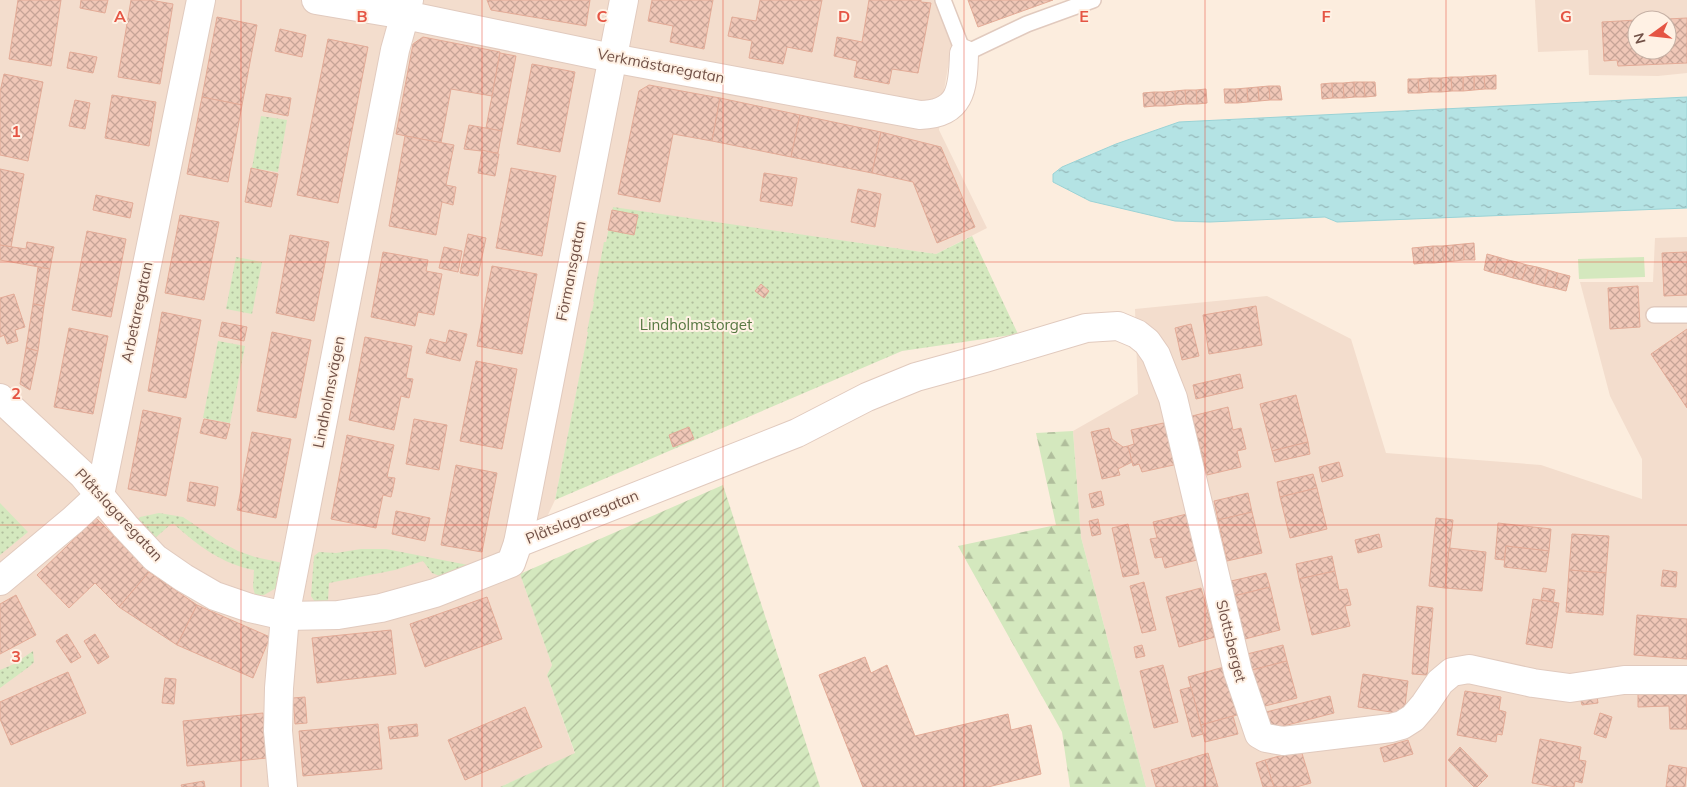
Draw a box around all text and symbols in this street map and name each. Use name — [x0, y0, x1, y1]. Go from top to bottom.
text: A — [114, 6, 126, 26]
text: B — [356, 6, 368, 26]
text: C — [597, 6, 608, 26]
text: D — [838, 6, 850, 26]
text: E — [1079, 6, 1089, 26]
text: F — [1321, 6, 1331, 26]
text: G — [1560, 6, 1572, 26]
north arrow — [1627, 10, 1677, 60]
text: N — [1629, 31, 1650, 46]
street label: Verkmästaregatan — [596, 44, 726, 87]
text: 1 — [11, 121, 21, 141]
street label: Förmansgatan — [551, 219, 590, 323]
street label: Arbetaregatan — [117, 260, 156, 364]
park label: Lindholmstorget — [640, 315, 752, 334]
street label: Lindholmsvägen — [308, 334, 349, 450]
text: 2 — [11, 383, 21, 403]
street label: Plåtslagaregatan — [71, 464, 167, 565]
street label: Plåtslagaregatan — [523, 485, 641, 548]
street label: Slottsberget — [1212, 598, 1251, 684]
text: 3 — [11, 646, 21, 666]

